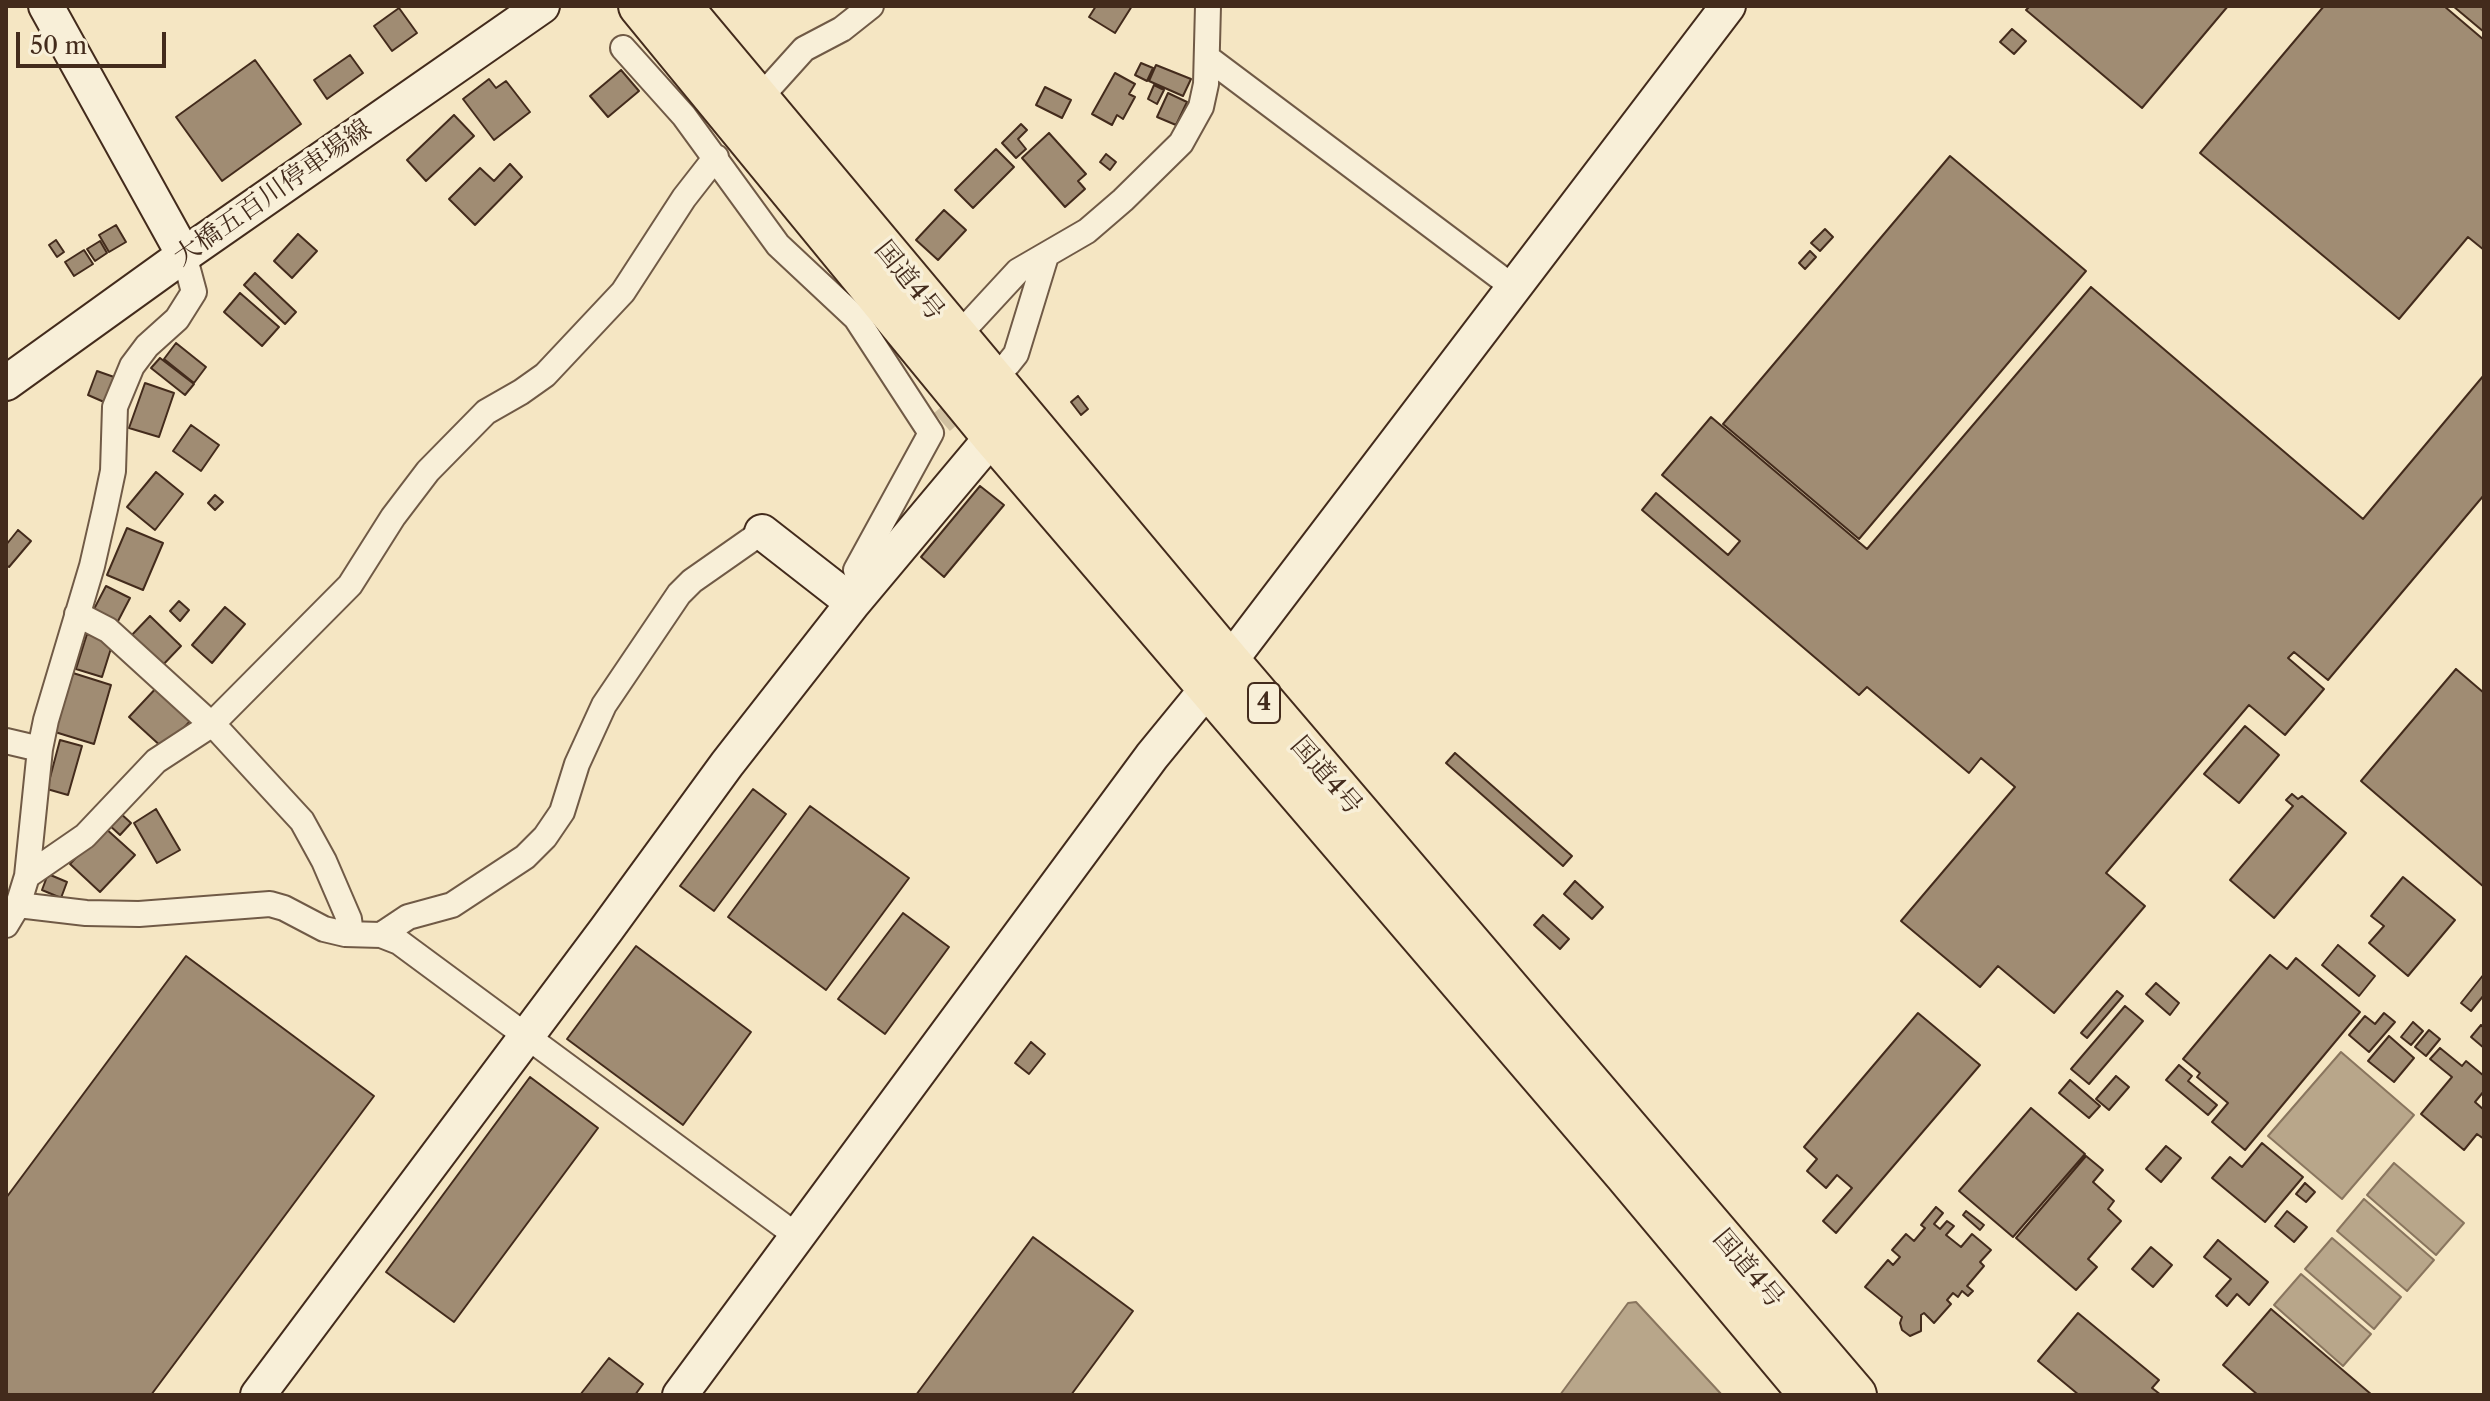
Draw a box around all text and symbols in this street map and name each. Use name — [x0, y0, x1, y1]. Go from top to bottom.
scale bar — [20, 16, 170, 66]
text: 50 m — [30, 31, 87, 60]
street label: 大橋五百川停車場線 — [168, 113, 378, 273]
street label: 国道4号 — [868, 235, 950, 327]
road number: 4 — [1248, 683, 1280, 723]
street label: 国道4号 — [1284, 731, 1368, 821]
street label: 国道4号 — [1706, 1223, 1790, 1315]

